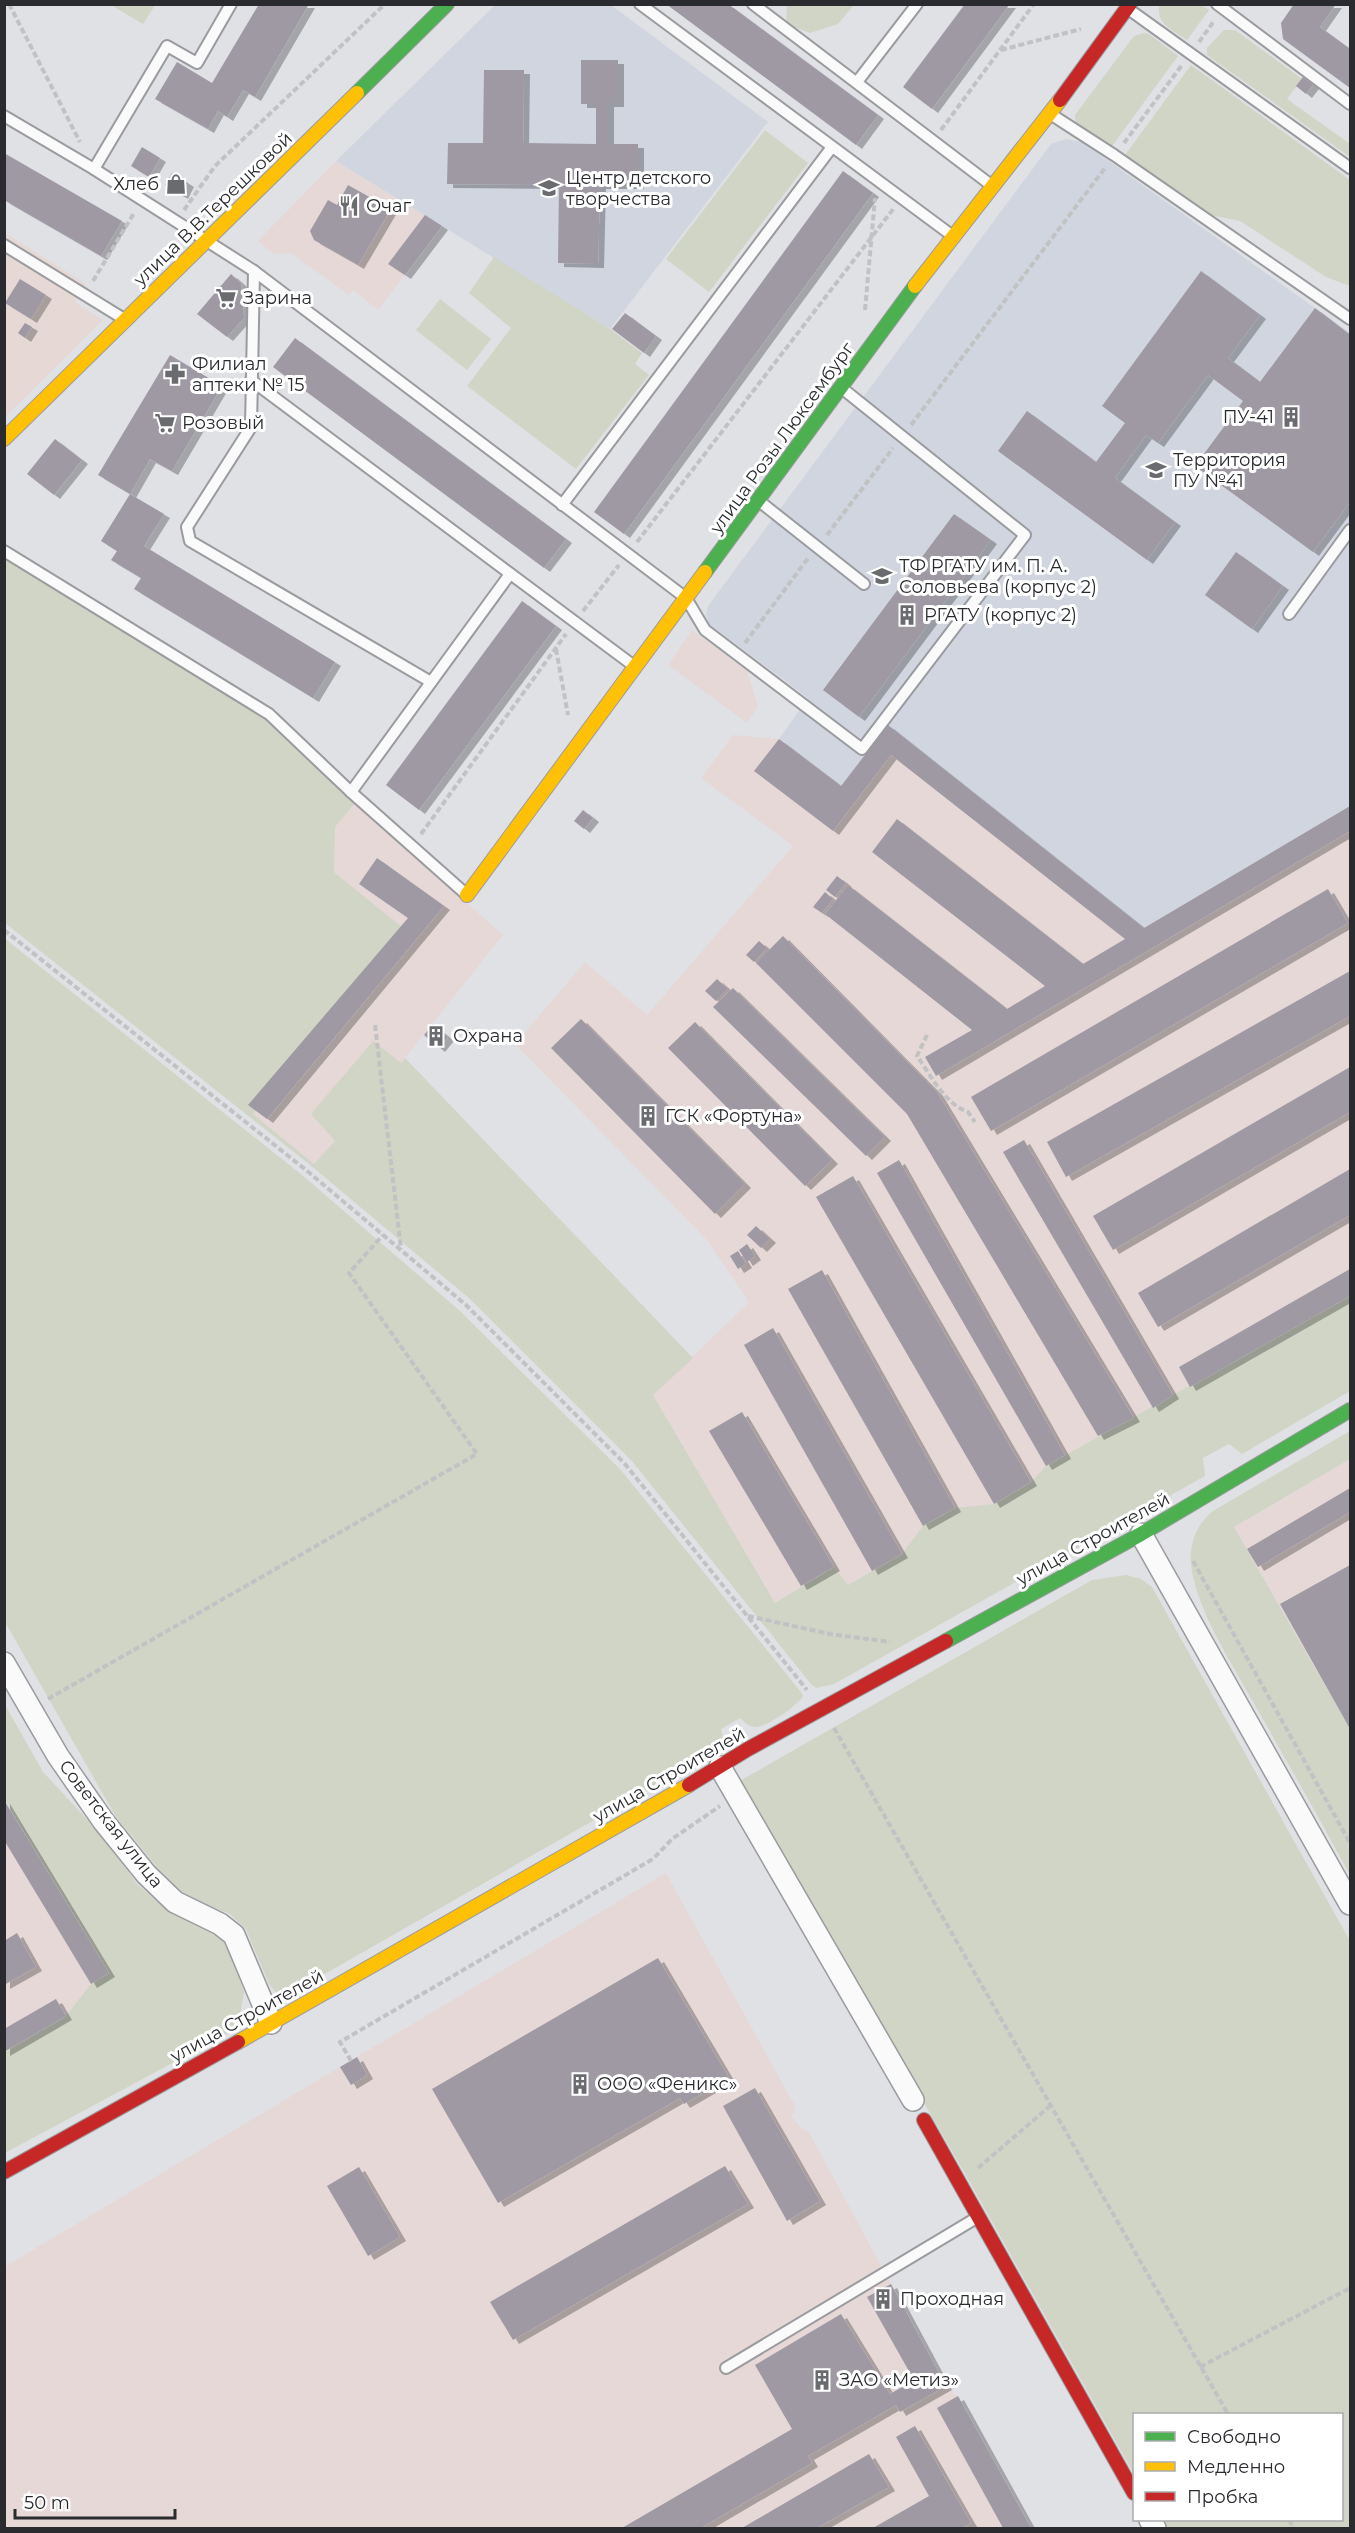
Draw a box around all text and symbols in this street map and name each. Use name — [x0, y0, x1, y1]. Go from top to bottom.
street label: улица В.В.Терешковой — [128, 127, 297, 291]
place label: Центр детского творчества — [566, 167, 711, 210]
shop icon: Хлеб — [164, 172, 188, 196]
place label: Хлеб — [113, 173, 159, 195]
school or university icon: Центр детского творчества — [537, 176, 561, 200]
restaurant icon: Очаг — [337, 194, 361, 218]
place label: Очаг — [366, 195, 412, 217]
supermarket icon: Зарина — [214, 286, 238, 310]
place label: Зарина — [243, 287, 312, 309]
street label: улица Розы Люксембург — [705, 338, 859, 539]
place label: Филиал аптеки № 15 — [192, 353, 304, 396]
pharmacy icon: Филиал аптеки № 15 — [163, 362, 187, 386]
building icon: ПУ-41 — [1279, 405, 1303, 429]
place label: ПУ-41 — [1223, 406, 1274, 428]
supermarket icon: Розовый — [153, 411, 177, 435]
place label: Розовый — [182, 412, 265, 434]
place label: Территория ПУ №41 — [1173, 449, 1286, 492]
school or university icon: Территория ПУ №41 — [1144, 458, 1168, 482]
place label: ТФ РГАТУ им. П. А. Соловьева (корпус 2) — [899, 555, 1097, 598]
school or university icon: ТФ РГАТУ им. П. А. Соловьева (корпус 2) — [870, 564, 894, 588]
building icon: РГАТУ (корпус 2) — [895, 603, 919, 627]
place label: РГАТУ (корпус 2) — [924, 604, 1077, 626]
building icon: Охрана — [424, 1024, 448, 1048]
place label: Охрана — [453, 1025, 523, 1047]
building icon: ГСК «Фортуна» — [636, 1104, 660, 1128]
place label: ГСК «Фортуна» — [665, 1105, 802, 1127]
street label: улица Строителей — [1012, 1488, 1174, 1591]
street label: улица Строителей — [588, 1722, 749, 1828]
street label: Советская улица — [54, 1756, 168, 1892]
street label: улица Строителей — [166, 1965, 328, 2068]
building icon: ООО «Феникс» — [568, 2072, 592, 2096]
place label: ООО «Феникс» — [597, 2073, 737, 2095]
building icon: Проходная — [871, 2287, 895, 2311]
place label: Проходная — [900, 2288, 1004, 2310]
building icon: ЗАО «Метиз» — [810, 2368, 834, 2392]
place label: ЗАО «Метиз» — [839, 2369, 959, 2391]
legend — [1133, 2413, 1343, 2521]
text: Свободно — [1187, 2426, 1281, 2448]
text: Медленно — [1187, 2456, 1285, 2478]
scale bar — [15, 2482, 176, 2520]
text: Пробка — [1187, 2486, 1258, 2508]
text: 50 m — [24, 2492, 70, 2514]

